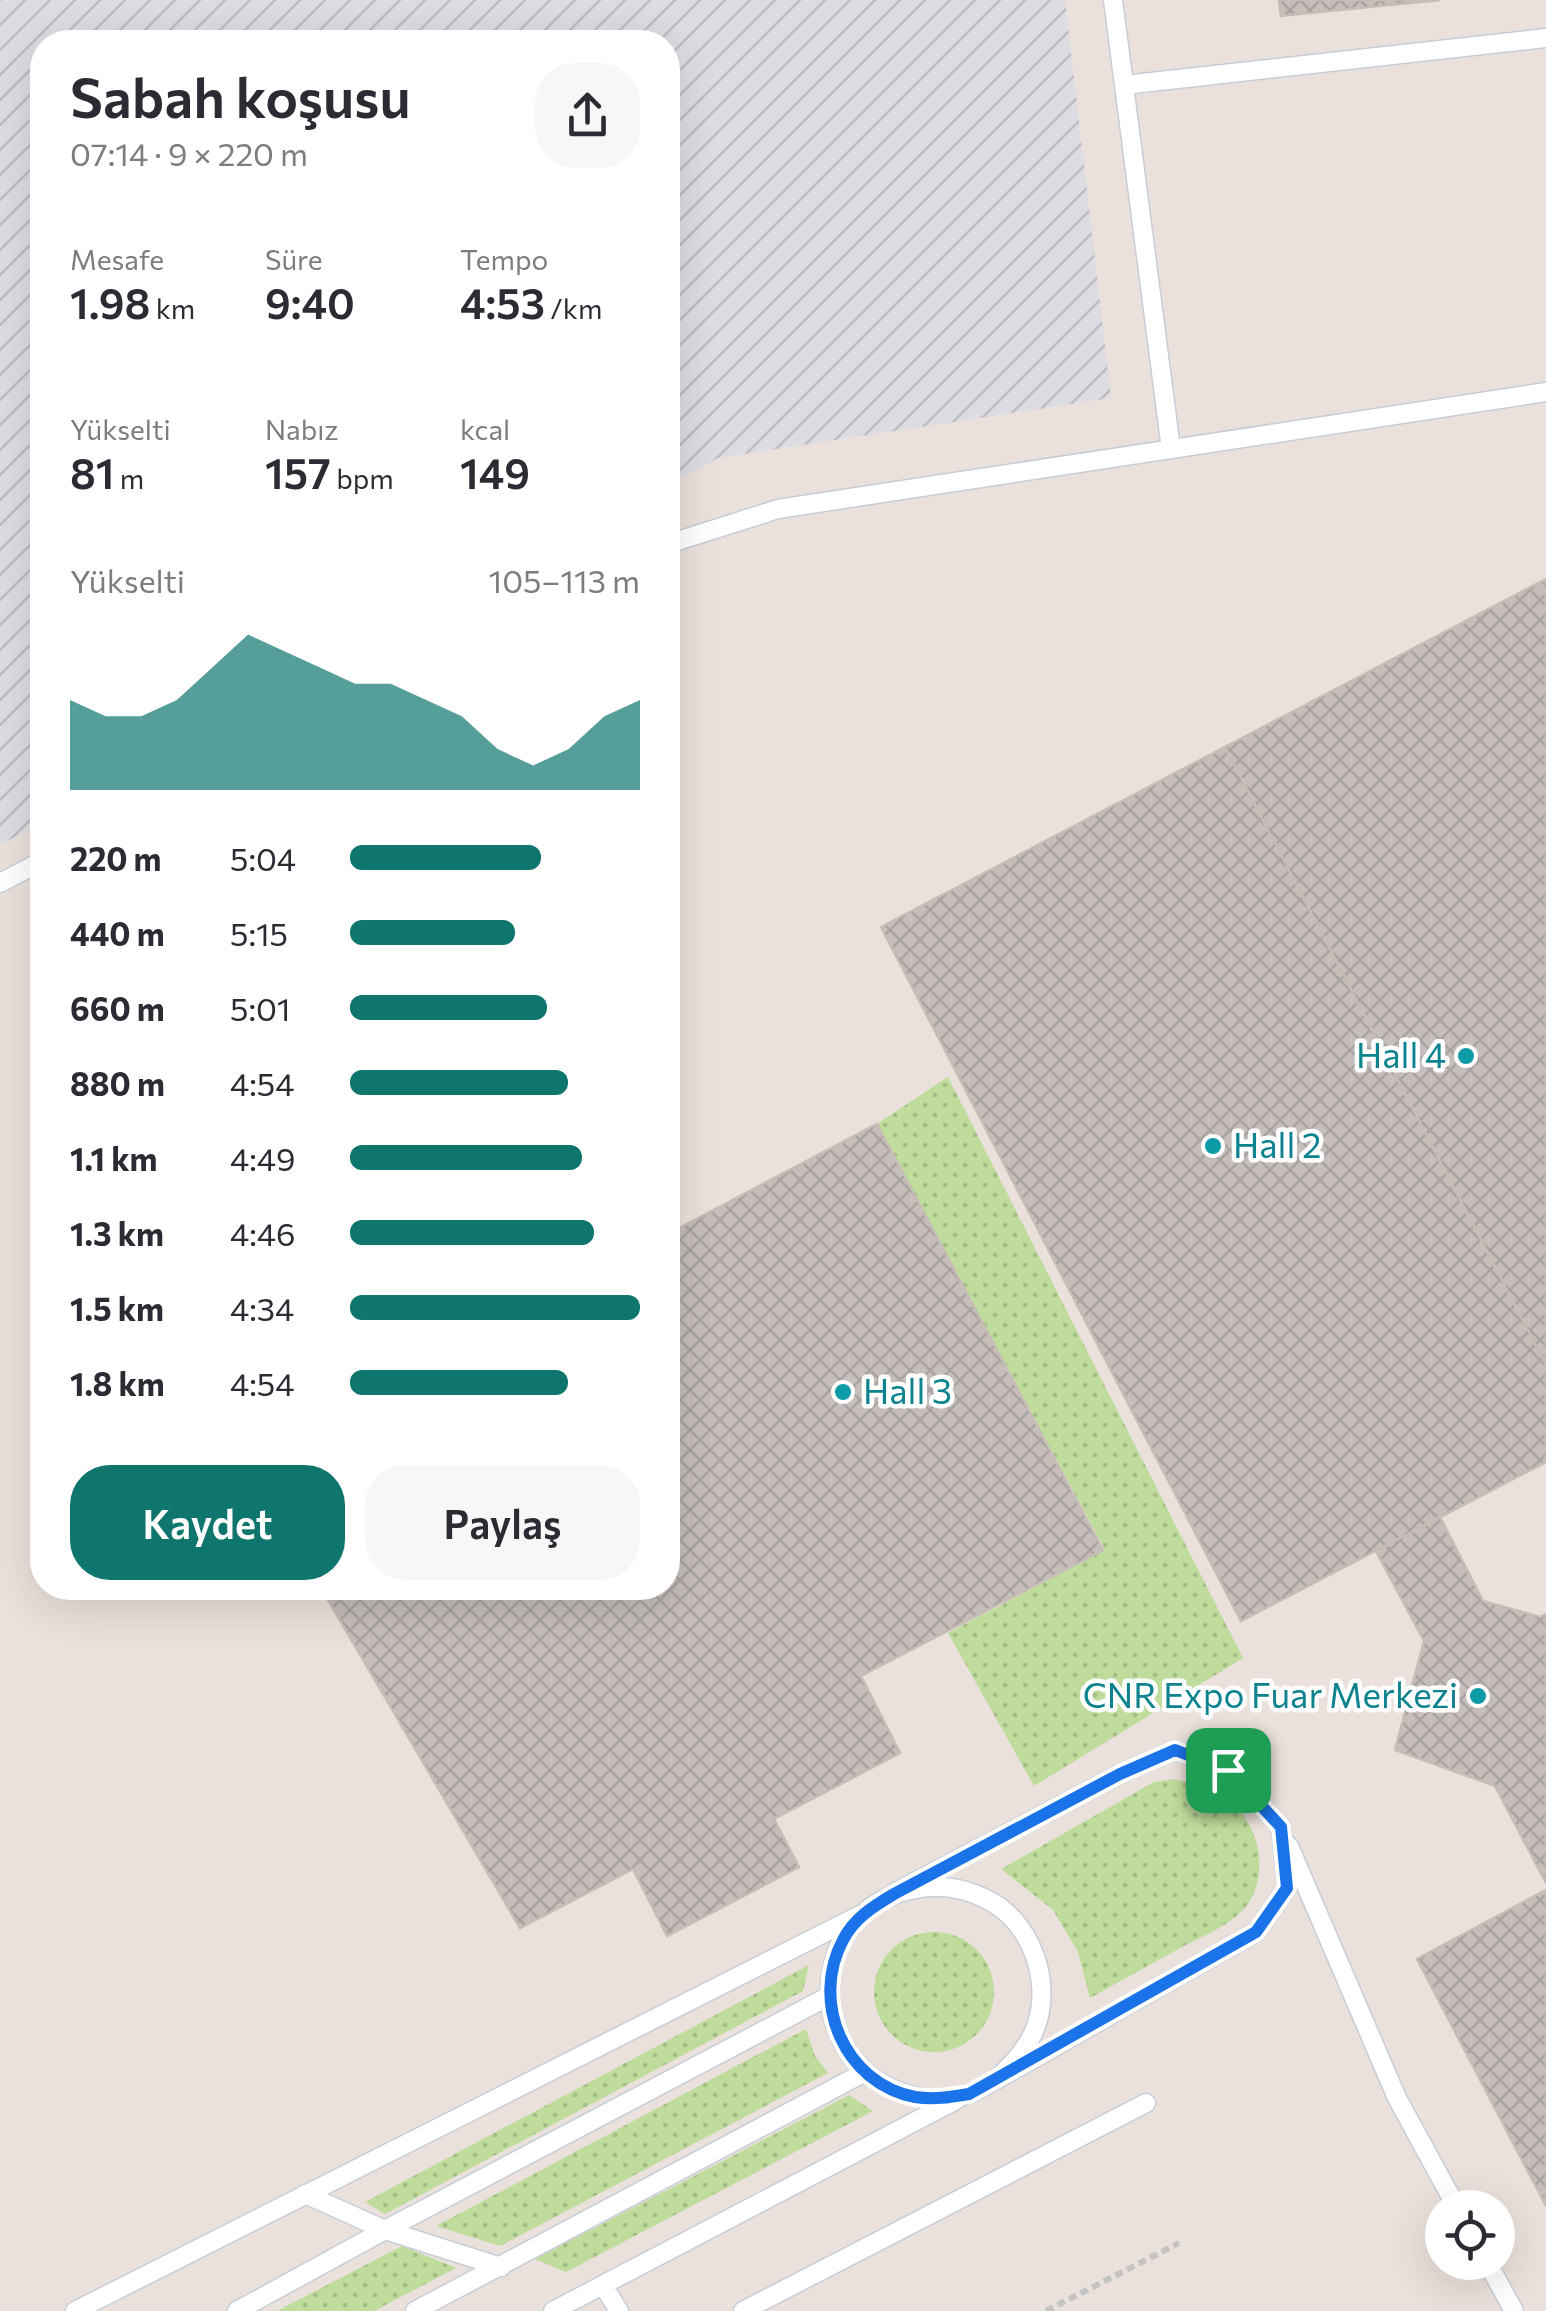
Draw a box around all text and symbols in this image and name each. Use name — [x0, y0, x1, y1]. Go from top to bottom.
text: Sabah koşusu — [70, 62, 411, 129]
button: share — [535, 63, 640, 168]
text: 07:14 · 9 × 220 m — [70, 133, 308, 173]
text: Mesafe — [70, 242, 164, 276]
text: Süre — [265, 242, 323, 276]
text: Tempo — [460, 242, 548, 276]
text: 1.98 — [70, 276, 150, 328]
text: 9:40 — [265, 276, 355, 328]
text: 4:53 — [460, 276, 545, 328]
text: km — [150, 291, 195, 325]
text: /km — [545, 291, 602, 325]
text: Yükselti — [70, 412, 171, 446]
text: Nabız — [265, 412, 338, 446]
text: kcal — [460, 412, 510, 446]
text: 81 — [70, 446, 114, 498]
text: 157 — [265, 446, 331, 498]
text: 149 — [460, 446, 530, 498]
text: m — [114, 461, 144, 495]
text: bpm — [331, 461, 394, 495]
text: Yükselti — [70, 560, 185, 600]
text: 105–113 m — [489, 560, 640, 600]
text: 220 m — [70, 838, 162, 878]
text: 5:04 — [230, 838, 296, 878]
text: 440 m — [70, 913, 165, 953]
text: 5:15 — [230, 913, 288, 953]
text: 660 m — [70, 988, 165, 1028]
text: 5:01 — [230, 988, 291, 1028]
place label: Hall 4 — [1356, 1032, 1446, 1075]
marker: Hall 4 — [1455, 1045, 1477, 1067]
text: 880 m — [70, 1063, 165, 1103]
text: 4:54 — [230, 1063, 294, 1103]
place label: Hall 2 — [1233, 1122, 1321, 1165]
marker: Hall 2 — [1202, 1135, 1224, 1157]
text: 1.1 km — [70, 1138, 157, 1178]
text: 4:49 — [230, 1138, 295, 1178]
text: 1.3 km — [70, 1213, 164, 1253]
text: 4:46 — [230, 1213, 295, 1253]
text: 1.5 km — [70, 1288, 164, 1328]
text: 4:34 — [230, 1288, 294, 1328]
text: 1.8 km — [70, 1363, 165, 1403]
text: 4:54 — [230, 1363, 294, 1403]
place label: Hall 3 — [863, 1368, 952, 1411]
marker: Hall 3 — [832, 1381, 854, 1403]
button: Kaydet — [70, 1465, 345, 1580]
button: Paylaş — [365, 1465, 640, 1580]
place label: CNR Expo Fuar Merkezi — [1083, 1672, 1458, 1715]
marker: CNR Expo Fuar Merkezi — [1467, 1685, 1489, 1707]
pin — [1186, 1728, 1271, 1813]
icon: arrive — [1201, 1743, 1256, 1798]
map controls — [1425, 2190, 1515, 2280]
button: locate — [1425, 2190, 1515, 2280]

